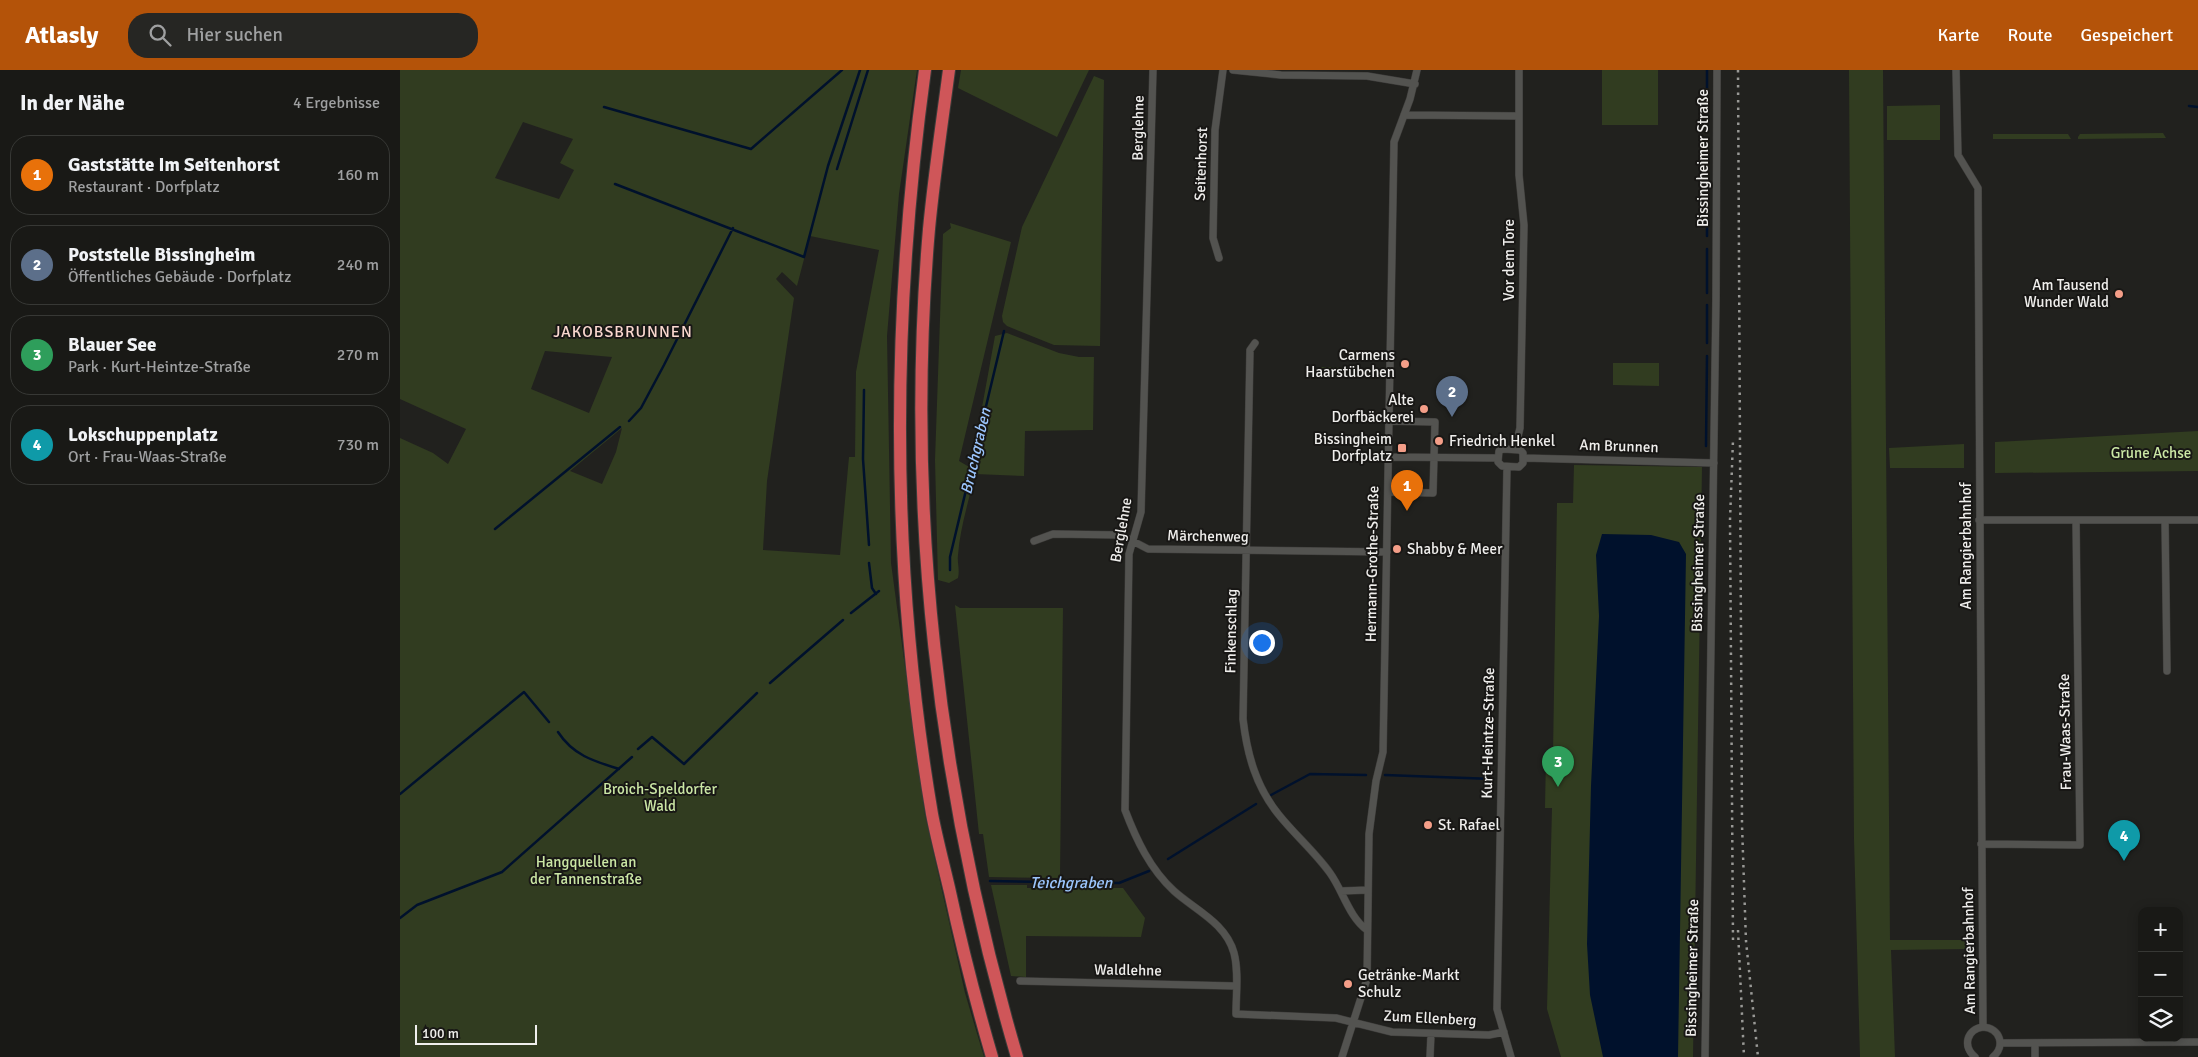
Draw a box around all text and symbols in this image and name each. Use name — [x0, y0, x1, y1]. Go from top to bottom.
search box — [128, 13, 478, 58]
text: Atlasly — [25, 20, 98, 50]
icon: search — [146, 21, 174, 49]
text: Hier suchen — [186, 23, 283, 47]
text: Karte — [1938, 24, 1980, 46]
text: Route — [2008, 24, 2053, 46]
text: Gespeichert — [2081, 24, 2173, 46]
street label: Bissingheimer Straße — [1694, 89, 1712, 227]
text: In der Nähe — [20, 90, 125, 116]
text: 4 Ergebnisse — [293, 93, 380, 113]
street label: Berglehne — [1128, 95, 1148, 161]
street label: Seitenhorst — [1191, 127, 1211, 201]
text: Gaststätte Im Seitenhorst — [68, 153, 280, 177]
text: 1 — [33, 165, 41, 185]
text: 160 m — [337, 165, 379, 185]
text: Restaurant · Dorfplatz — [68, 177, 220, 197]
street label: Vor dem Tore — [1500, 219, 1518, 301]
text: Poststelle Bissingheim — [68, 243, 255, 267]
text: 2 — [33, 255, 41, 275]
text: 240 m — [337, 255, 379, 275]
text: Öffentliches Gebäude · Dorfplatz — [68, 267, 291, 287]
place label: Am Tausend Wunder Wald — [2024, 276, 2109, 311]
marker: Am Tausend Wunder Wald — [2113, 288, 2125, 300]
district label: JAKOBSBRUNNEN — [553, 322, 693, 342]
text: Blauer See — [68, 333, 156, 357]
text: 3 — [33, 345, 41, 365]
text: 270 m — [337, 345, 379, 365]
place label: Carmens Haarstübchen — [1305, 346, 1395, 381]
text: Park · Kurt-Heintze-Straße — [68, 357, 251, 377]
marker: Carmens Haarstübchen — [1399, 358, 1411, 370]
pin: 2 — [1436, 376, 1468, 417]
place label: Alte Dorfbäckerei — [1331, 391, 1414, 426]
marker: Alte Dorfbäckerei — [1418, 403, 1430, 415]
water label: Bruchgraben — [956, 405, 996, 496]
text: Lokschuppenplatz — [68, 423, 218, 447]
place label: Bissingheim Dorfplatz — [1314, 430, 1392, 465]
place label: Friedrich Henkel — [1449, 432, 1555, 450]
text: 4 — [33, 435, 41, 455]
text: 730 m — [337, 435, 379, 455]
marker: Friedrich Henkel — [1433, 435, 1445, 447]
street label: Am Brunnen — [1579, 436, 1659, 456]
marker: Bissingheim Dorfplatz — [1396, 442, 1408, 454]
park label: Grüne Achse — [2111, 444, 2191, 462]
text: Ort · Frau-Waas-Straße — [68, 447, 227, 467]
pin: 1 — [1391, 470, 1423, 511]
street label: Am Rangierbahnhof — [1957, 482, 1975, 609]
street label: Hermann-Grothe-Straße — [1362, 486, 1382, 642]
street label: Bissingheimer Straße — [1688, 494, 1708, 632]
street label: Berglehne — [1106, 496, 1136, 564]
street label: Märchenweg — [1167, 526, 1249, 546]
place label: Shabby & Meer — [1407, 540, 1503, 558]
marker: Shabby & Meer — [1391, 543, 1403, 555]
street label: Finkenschlag — [1221, 588, 1241, 673]
your location — [1249, 630, 1275, 656]
street label: Kurt-Heintze-Straße — [1478, 667, 1498, 799]
street label: Frau-Waas-Straße — [2055, 674, 2075, 790]
pin: 3 — [1542, 746, 1574, 787]
park label: Broich-Speldorfer Wald — [603, 780, 718, 815]
place label: St. Rafael — [1438, 816, 1500, 834]
marker: St. Rafael — [1422, 819, 1434, 831]
pin: 4 — [2108, 820, 2140, 861]
park label: Hangquellen an der Tannenstraße — [530, 853, 642, 888]
water label: Teichgraben — [1030, 873, 1114, 893]
street label: Am Rangierbahnhof — [1959, 886, 1979, 1015]
street label: Bissingheimer Straße — [1682, 899, 1702, 1037]
map controls — [2138, 907, 2183, 1042]
button: + — [2138, 907, 2183, 952]
button: − — [2138, 952, 2183, 997]
street label: Waldlehne — [1094, 960, 1162, 980]
place label: Getränke-Markt Schulz — [1358, 966, 1460, 1001]
marker: Getränke-Markt Schulz — [1342, 978, 1354, 990]
button: layers — [2138, 997, 2183, 1042]
street label: Zum Ellenberg — [1383, 1007, 1477, 1029]
scale bar — [415, 1022, 538, 1045]
text: 100 m — [422, 1025, 459, 1042]

